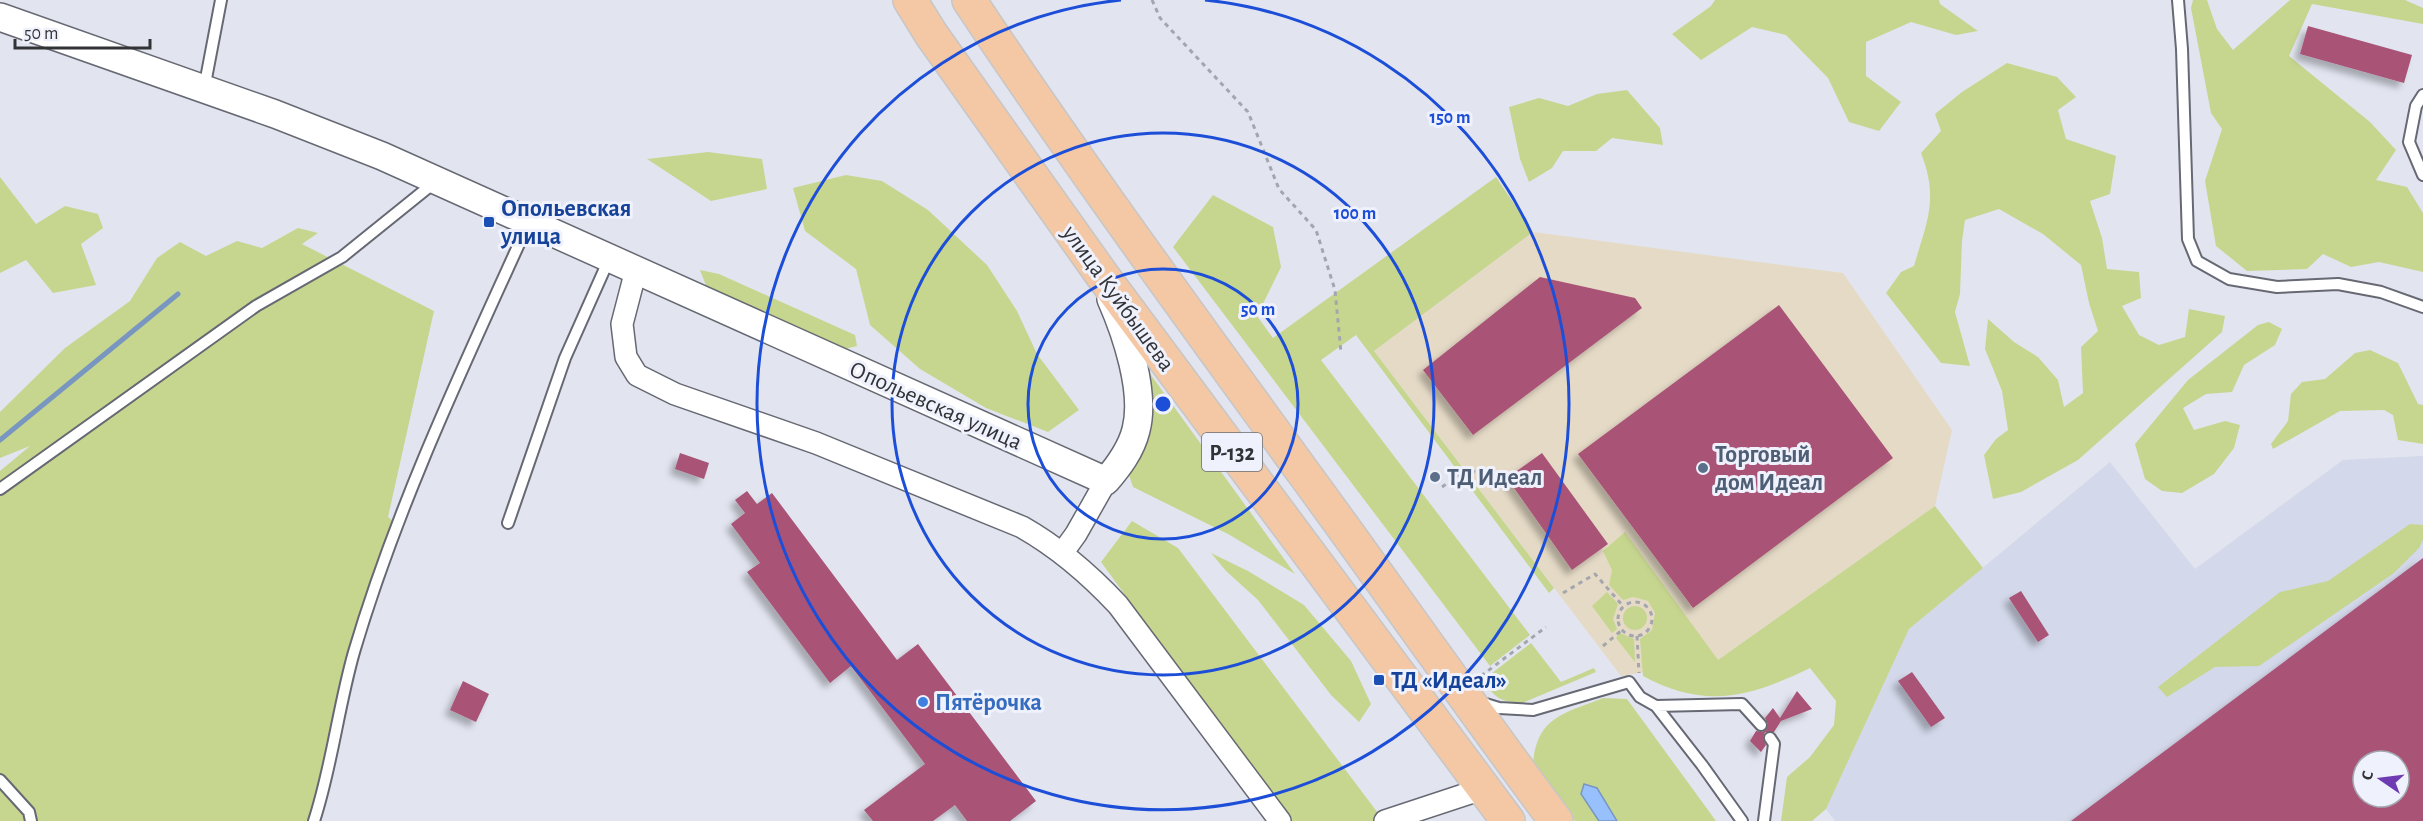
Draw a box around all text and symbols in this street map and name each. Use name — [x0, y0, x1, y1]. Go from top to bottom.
scale bar — [15, 12, 150, 50]
text: 50 m — [24, 25, 58, 43]
text: 150 m — [1430, 109, 1470, 127]
place label: Опольевская улица — [500, 197, 631, 249]
text: 100 m — [1334, 205, 1376, 223]
marker: Опольевская улица — [482, 215, 496, 229]
street label: улица Куйбышева — [1057, 221, 1179, 376]
text: 50 m — [1241, 301, 1275, 319]
street label: Опольевская улица — [846, 357, 1026, 455]
centre of rings — [1153, 394, 1173, 414]
road number: Р-132 — [1202, 433, 1262, 471]
place label: Торговый дом Идеал — [1715, 443, 1823, 495]
marker: Торговый дом Идеал — [1696, 461, 1710, 475]
place label: ТД Идеал — [1447, 466, 1542, 490]
marker: ТД Идеал — [1428, 470, 1442, 484]
place label: ТД «Идеал» — [1391, 669, 1507, 693]
marker: ТД «Идеал» — [1372, 673, 1386, 687]
place label: Пятёрочка — [935, 691, 1042, 715]
marker: Пятёрочка — [916, 695, 930, 709]
north arrow — [2351, 749, 2411, 809]
text: С — [2359, 769, 2376, 782]

